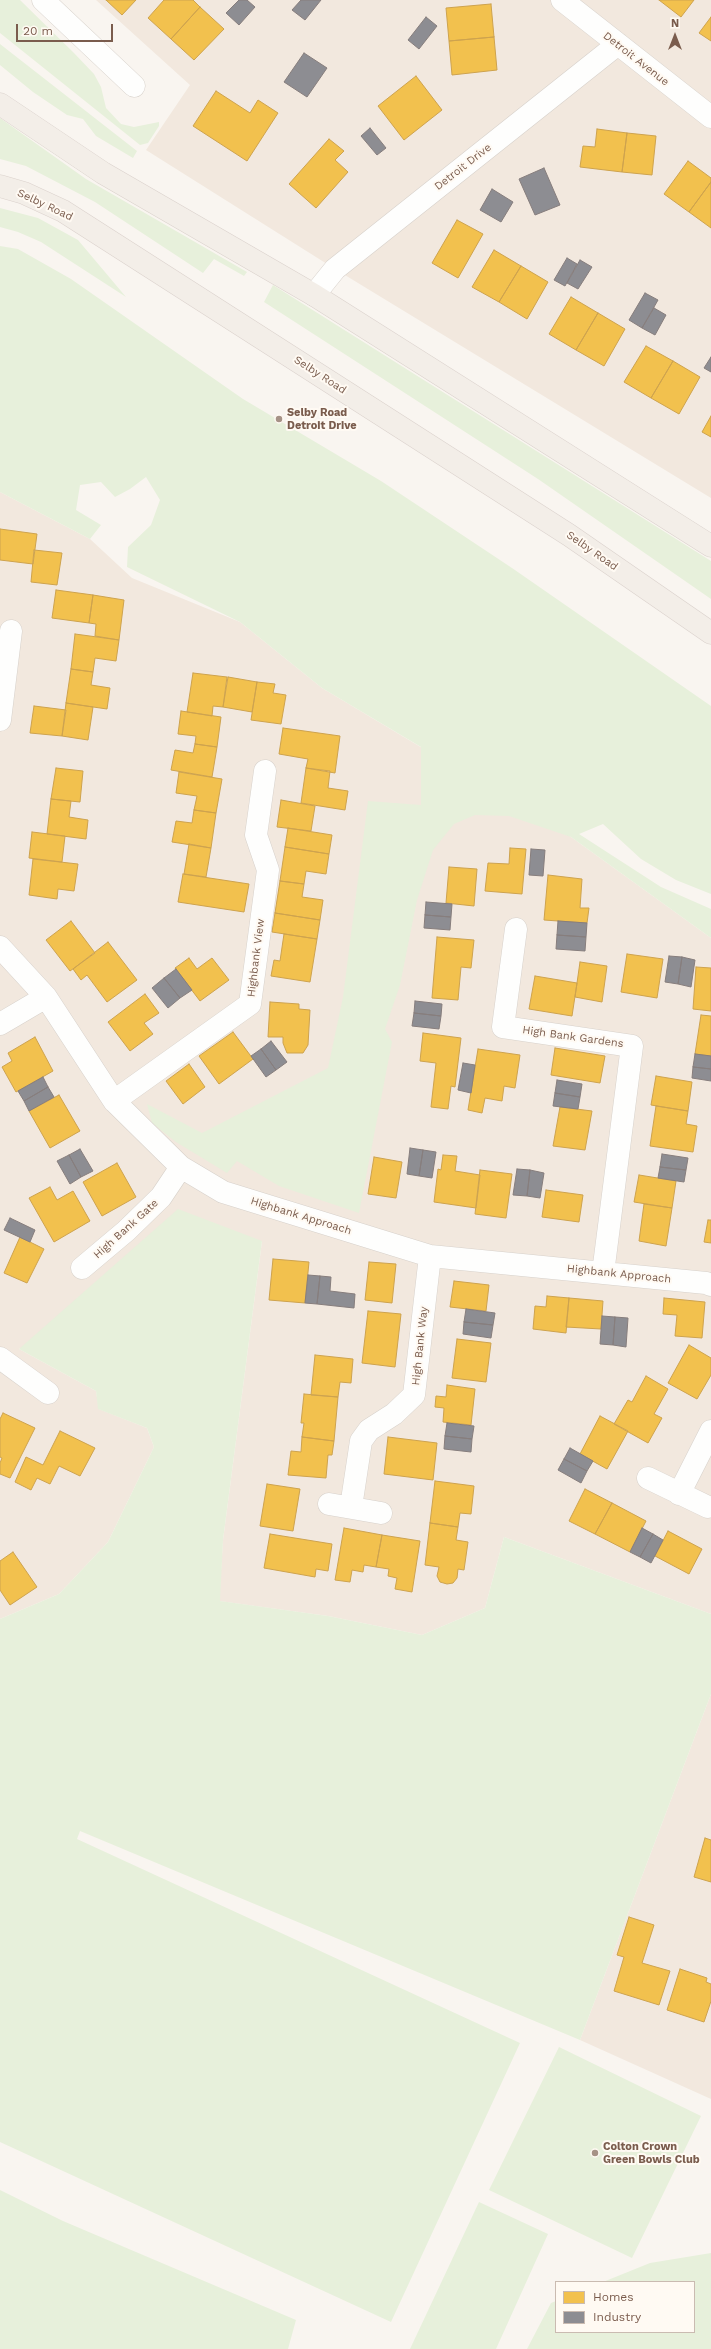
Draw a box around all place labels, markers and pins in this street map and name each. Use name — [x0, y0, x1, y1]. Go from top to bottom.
place label: Selby Road Detroit Drive — [287, 406, 357, 432]
marker: Selby Road Detroit Drive — [274, 414, 284, 424]
place label: Colton Crown Green Bowls Club — [603, 2140, 700, 2166]
marker: Colton Crown Green Bowls Club — [590, 2148, 600, 2158]

